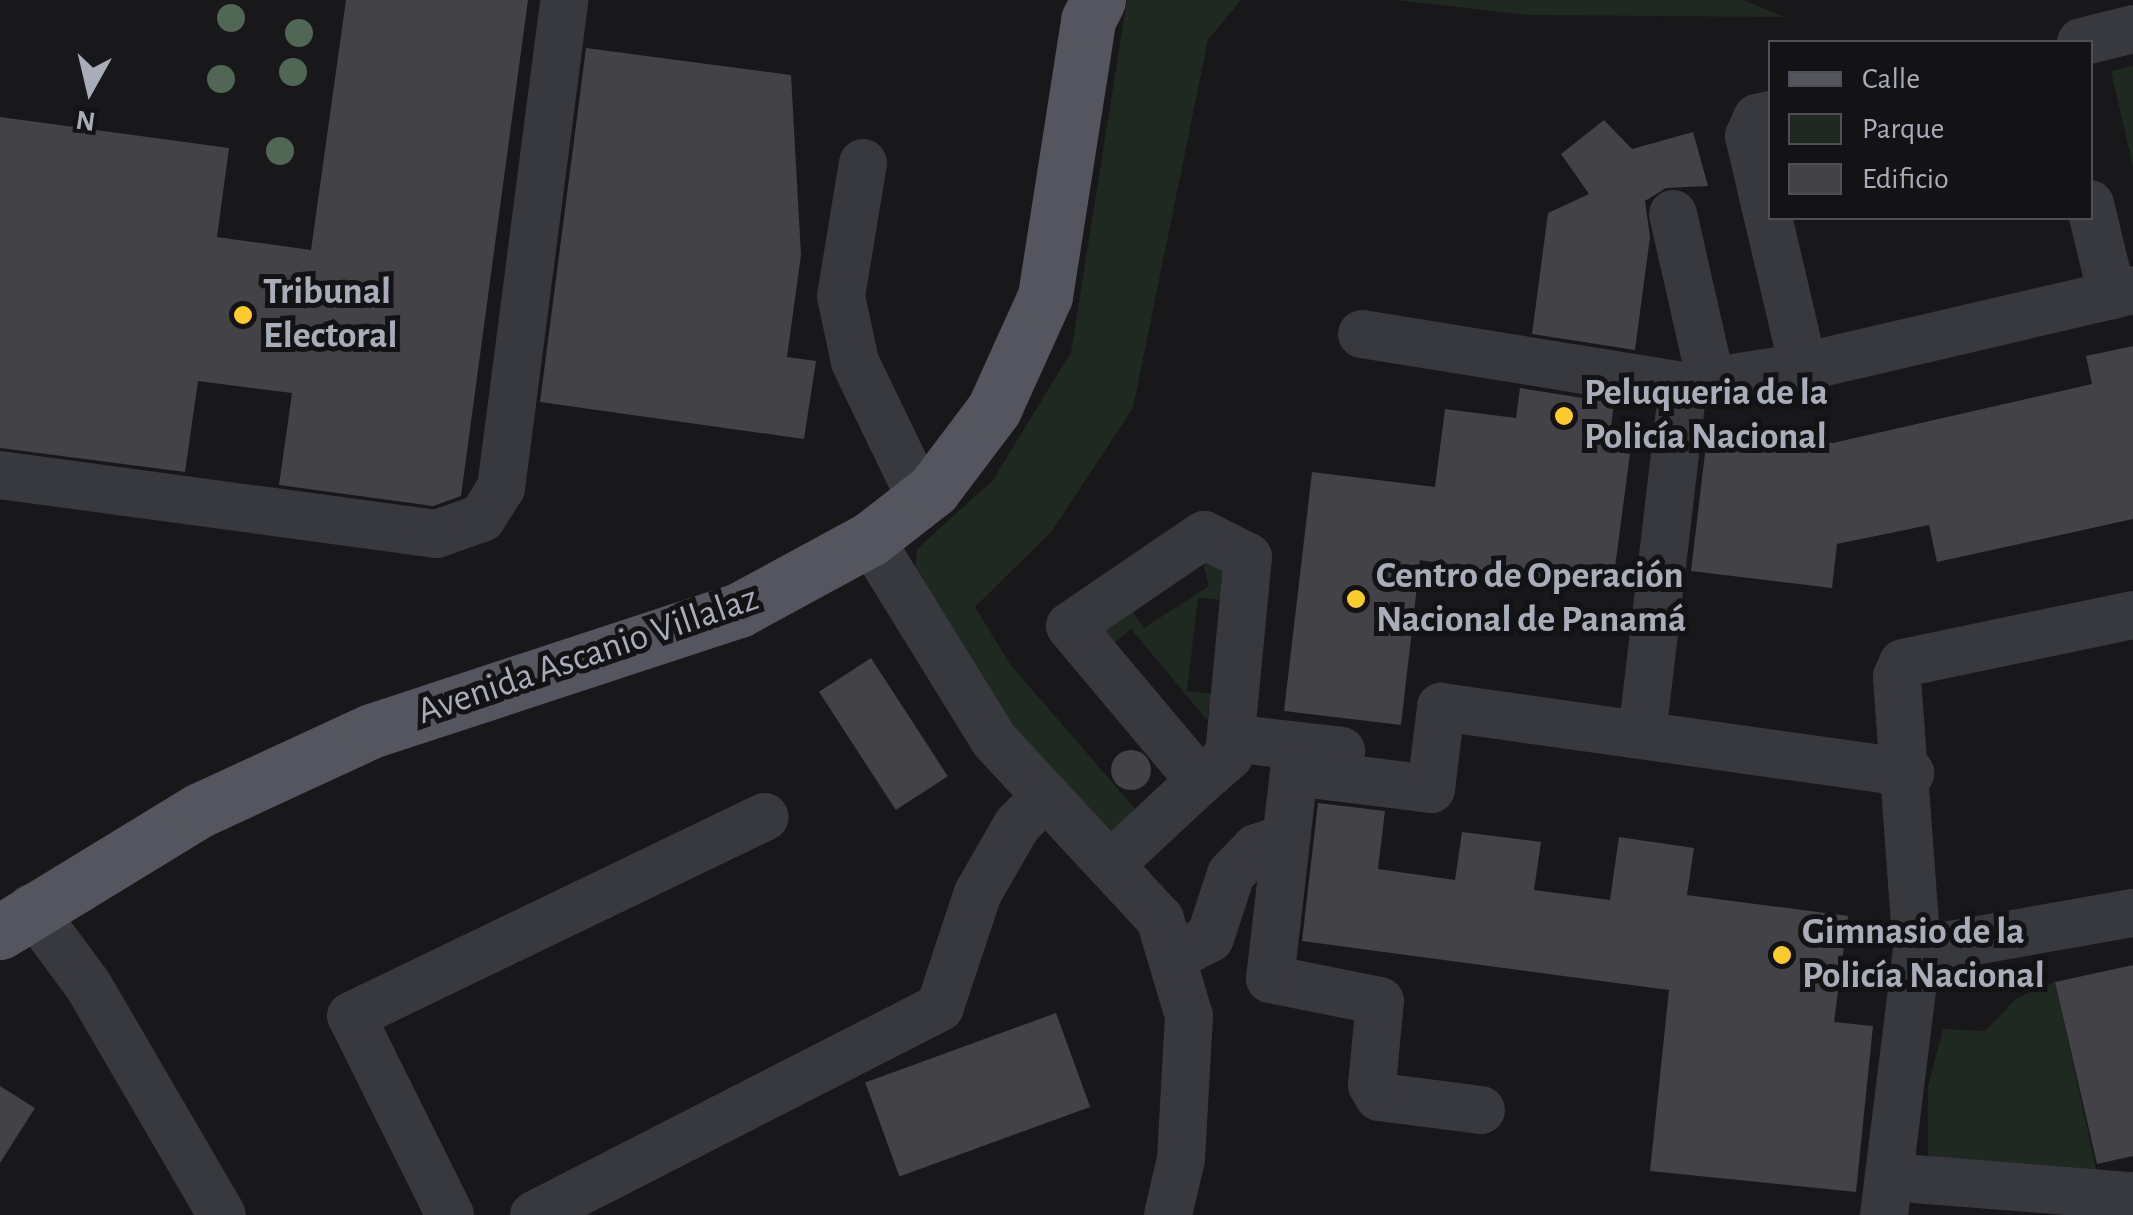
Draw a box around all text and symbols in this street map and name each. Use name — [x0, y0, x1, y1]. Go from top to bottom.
north arrow — [40, 40, 140, 140]
legend — [1768, 40, 2093, 220]
text: Calle — [1862, 64, 1920, 94]
text: N — [74, 104, 97, 135]
text: Parque — [1862, 114, 1944, 144]
text: Edificio — [1862, 164, 1949, 194]
place label: Tribunal Electoral — [263, 270, 397, 360]
marker: Tribunal Electoral — [232, 304, 254, 326]
place label: Peluqueria de la Policía Nacional — [1584, 371, 1828, 460]
marker: Peluqueria de la Policía Nacional — [1553, 405, 1575, 427]
place label: Centro de Operación Nacional de Panamá — [1376, 554, 1686, 644]
street label: Avenida Ascanio Villalaz — [412, 576, 764, 736]
marker: Centro de Operación Nacional de Panamá — [1345, 588, 1367, 610]
place label: Gimnasio de la Policía Nacional — [1802, 910, 2045, 999]
marker: Gimnasio de la Policía Nacional — [1771, 944, 1793, 966]

